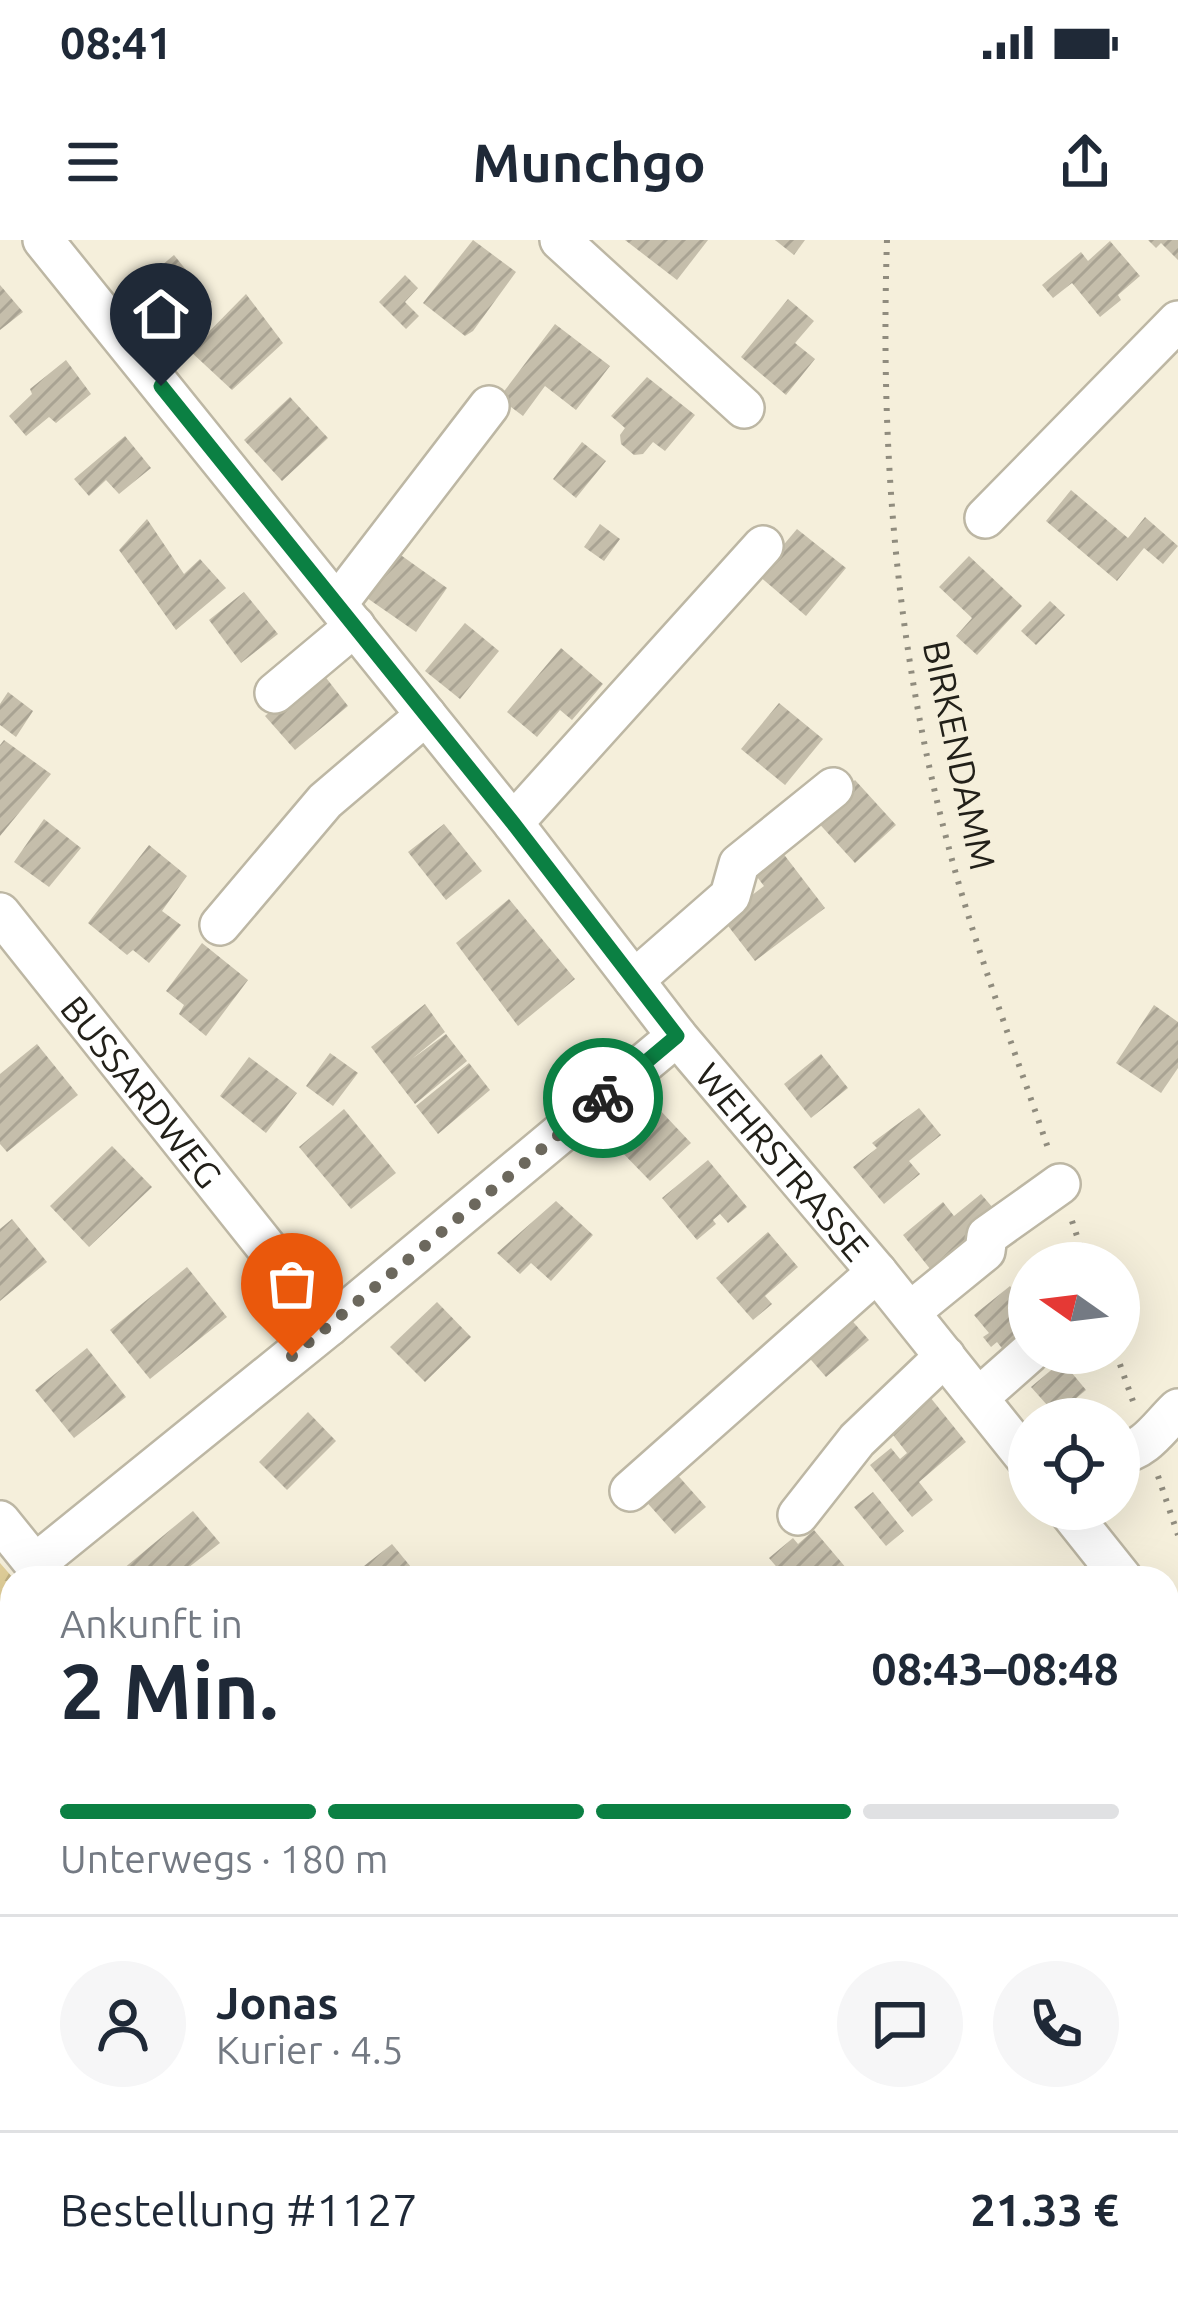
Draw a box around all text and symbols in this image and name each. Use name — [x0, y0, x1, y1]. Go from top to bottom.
text: 08:41 — [60, 17, 173, 68]
icon: menu — [60, 129, 126, 195]
icon: share — [1052, 129, 1118, 195]
text: Munchgo — [472, 132, 706, 192]
pin — [110, 263, 212, 386]
icon: home — [128, 281, 194, 347]
street label: BIRKENDAMM — [916, 637, 1004, 873]
street label: BUSSARDWEG — [53, 987, 231, 1195]
courier — [543, 1038, 663, 1158]
street label: WEHRSTRASSE — [688, 1055, 878, 1268]
icon: bike — [570, 1065, 636, 1131]
pin — [241, 1233, 343, 1356]
north arrow — [1008, 1242, 1140, 1374]
map controls — [1008, 1242, 1140, 1530]
icon: bag — [259, 1251, 325, 1317]
button: locate — [1008, 1398, 1140, 1530]
text: Ankunft in — [60, 1602, 243, 1645]
text: 08:43–08:48 — [871, 1643, 1119, 1694]
text: 2 Min. — [60, 1646, 278, 1734]
text: Unterwegs · 180 m — [60, 1837, 388, 1880]
button: person — [60, 1961, 186, 2087]
button: chat — [837, 1961, 963, 2087]
button: phone — [993, 1961, 1119, 2087]
text: Jonas — [216, 1977, 339, 2028]
text: Kurier · 4.5 — [216, 2028, 403, 2071]
text: Bestellung #1127 — [60, 2184, 418, 2235]
text: 21.33 € — [970, 2184, 1119, 2235]

